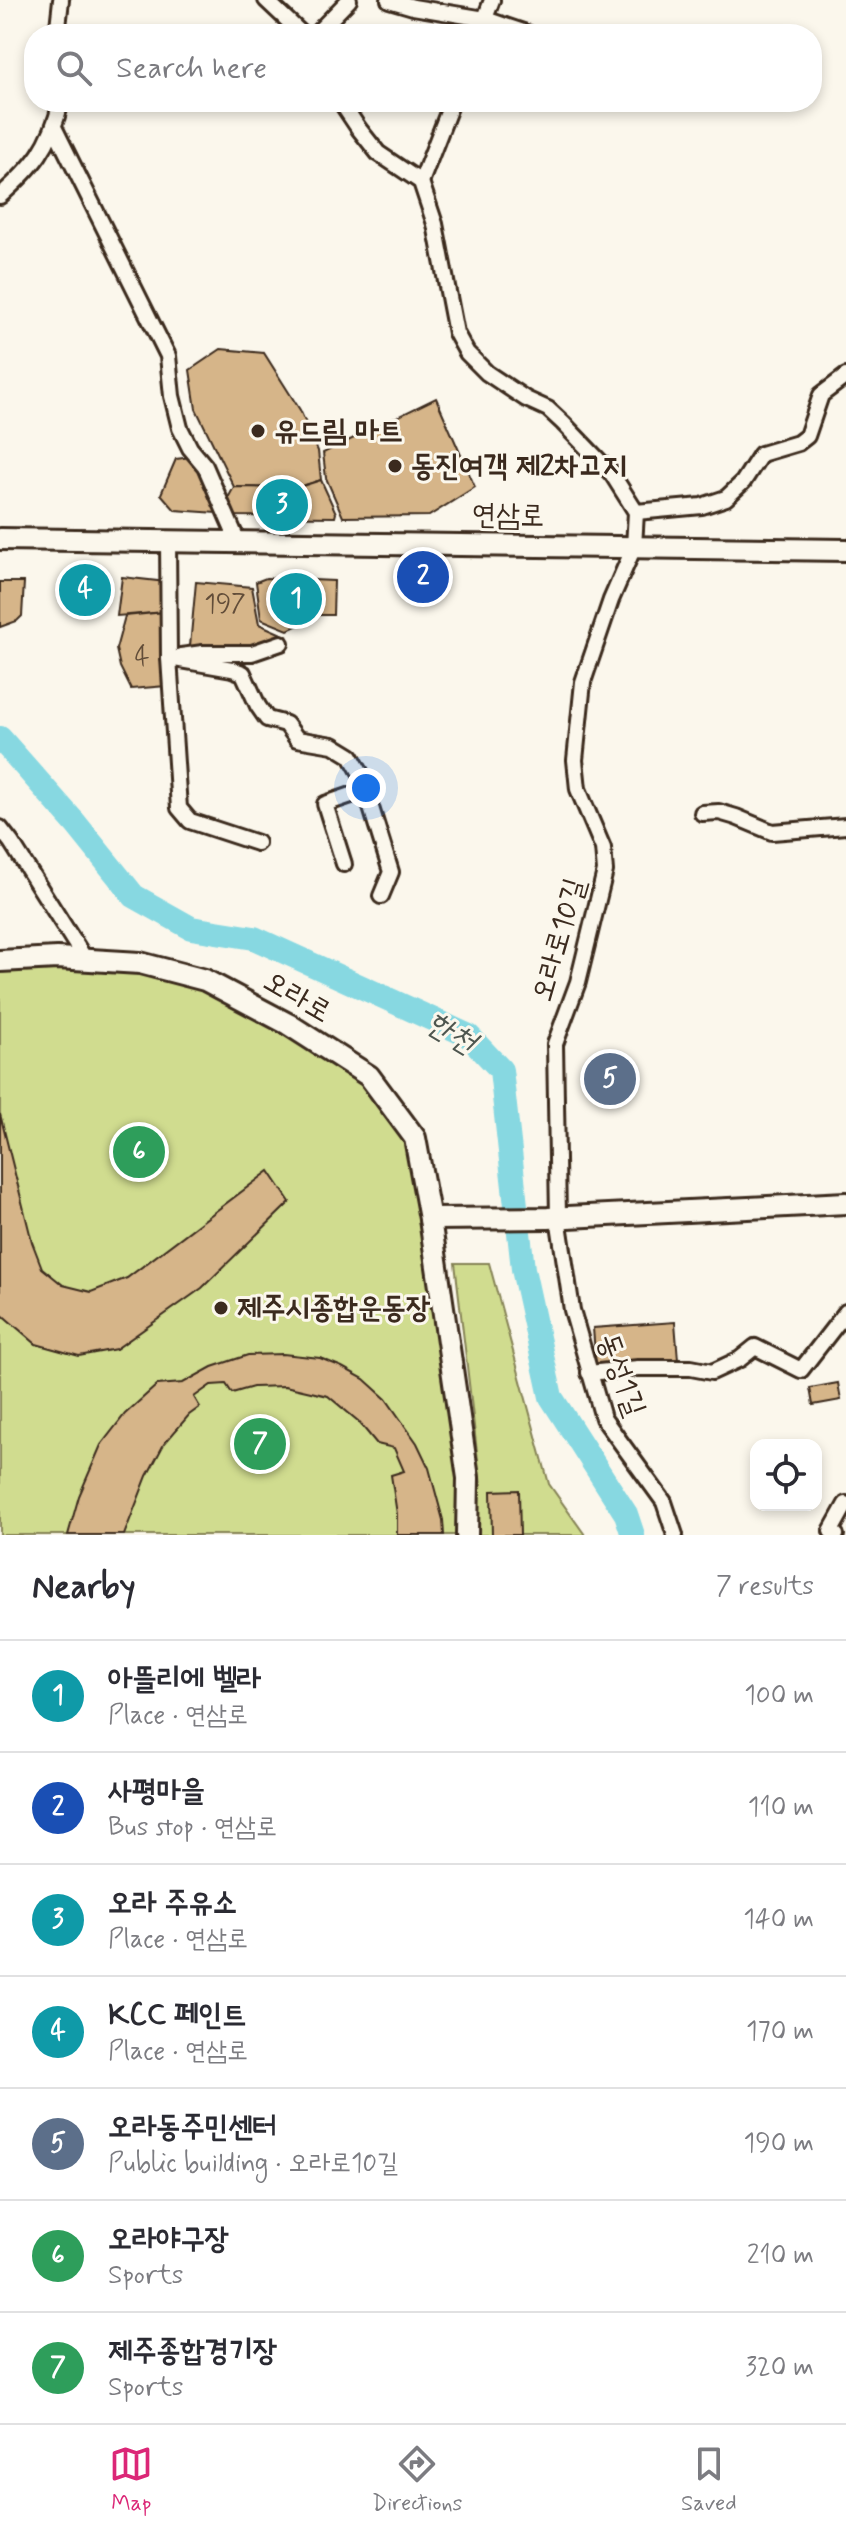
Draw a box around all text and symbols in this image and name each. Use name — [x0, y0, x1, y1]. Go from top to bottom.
search box — [24, 24, 822, 112]
icon: search — [52, 46, 96, 90]
text: Search here — [116, 49, 267, 88]
place label: 유드림 마트 — [274, 412, 403, 451]
marker: 유드림 마트 — [249, 422, 267, 440]
place label: 동진여객 제2차고지 — [411, 447, 627, 486]
marker: 동진여객 제2차고지 — [386, 457, 404, 475]
pin: 3 — [256, 475, 308, 535]
street label: 연삼로 — [471, 496, 545, 536]
pin: 2 — [397, 547, 449, 607]
pin: 4 — [59, 560, 111, 620]
pin: 1 — [270, 569, 322, 629]
house number: 197 — [204, 588, 246, 622]
house number: 4 — [134, 641, 150, 675]
your location — [346, 768, 386, 808]
street label: 오라로10길 — [523, 874, 595, 1006]
street label: 오라로 — [256, 962, 338, 1032]
water label: 한천 — [418, 1002, 487, 1066]
pin: 5 — [584, 1049, 636, 1109]
pin: 6 — [113, 1122, 165, 1182]
place label: 제주시종합운동장 — [237, 1289, 430, 1328]
marker: 제주시종합운동장 — [212, 1299, 230, 1317]
street label: 동성1길 — [588, 1328, 654, 1422]
pin: 7 — [234, 1414, 286, 1474]
map controls — [750, 1439, 822, 1511]
button: locate — [750, 1439, 822, 1511]
text: Nearby — [32, 1565, 136, 1610]
text: 7 results — [716, 1570, 814, 1604]
text: 아뜰리에 벨라 — [108, 1660, 261, 1699]
text: 1 — [52, 1679, 64, 1713]
text: 100 m — [744, 1679, 814, 1713]
text: Place · 연삼로 — [108, 1699, 248, 1733]
text: 사평마을 — [108, 1772, 205, 1811]
text: 2 — [52, 1791, 64, 1825]
text: 110 m — [748, 1791, 814, 1825]
text: Bus stop · 연삼로 — [108, 1811, 277, 1845]
text: 오라 주유소 — [108, 1884, 237, 1923]
text: 3 — [52, 1903, 64, 1937]
text: 140 m — [743, 1903, 814, 1937]
text: Place · 연삼로 — [108, 1923, 248, 1957]
text: KCC 페인트 — [108, 1996, 246, 2035]
text: 4 — [50, 2015, 66, 2049]
text: 170 m — [746, 2015, 814, 2049]
text: Place · 연삼로 — [108, 2035, 248, 2069]
text: 오라동주민센터 — [108, 2108, 277, 2147]
text: 5 — [50, 2127, 66, 2161]
text: 190 m — [744, 2127, 814, 2161]
text: Public building · 오라로10길 — [108, 2147, 398, 2181]
text: 오라야구장 — [108, 2220, 229, 2259]
text: 6 — [51, 2239, 65, 2273]
text: 210 m — [747, 2239, 814, 2273]
text: Sports — [108, 2259, 183, 2293]
text: 제주종합경기장 — [108, 2332, 277, 2371]
text: 7 — [50, 2351, 66, 2385]
text: 320 m — [745, 2351, 814, 2385]
text: Sports — [108, 2371, 183, 2405]
tab: Map — [109, 2442, 153, 2518]
tab: Directions — [372, 2442, 462, 2518]
tab: Saved — [681, 2442, 737, 2518]

